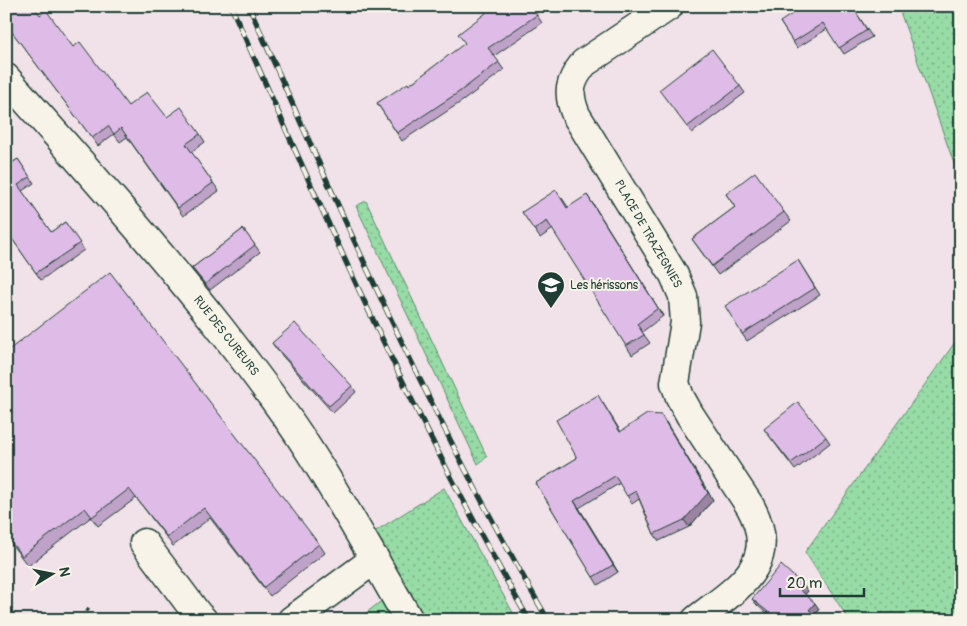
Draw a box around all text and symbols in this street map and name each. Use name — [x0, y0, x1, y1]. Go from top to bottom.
street label: PLACE DE TRAZEGNIES — [611, 177, 685, 291]
school or university icon: Les hérissons — [536, 270, 566, 309]
place label: Les hérissons — [570, 278, 639, 293]
street label: RUE DES CUREURS — [190, 293, 262, 379]
north arrow — [28, 548, 78, 598]
text: N — [55, 566, 74, 578]
scale bar — [780, 566, 863, 598]
text: 20 m — [787, 574, 822, 593]

